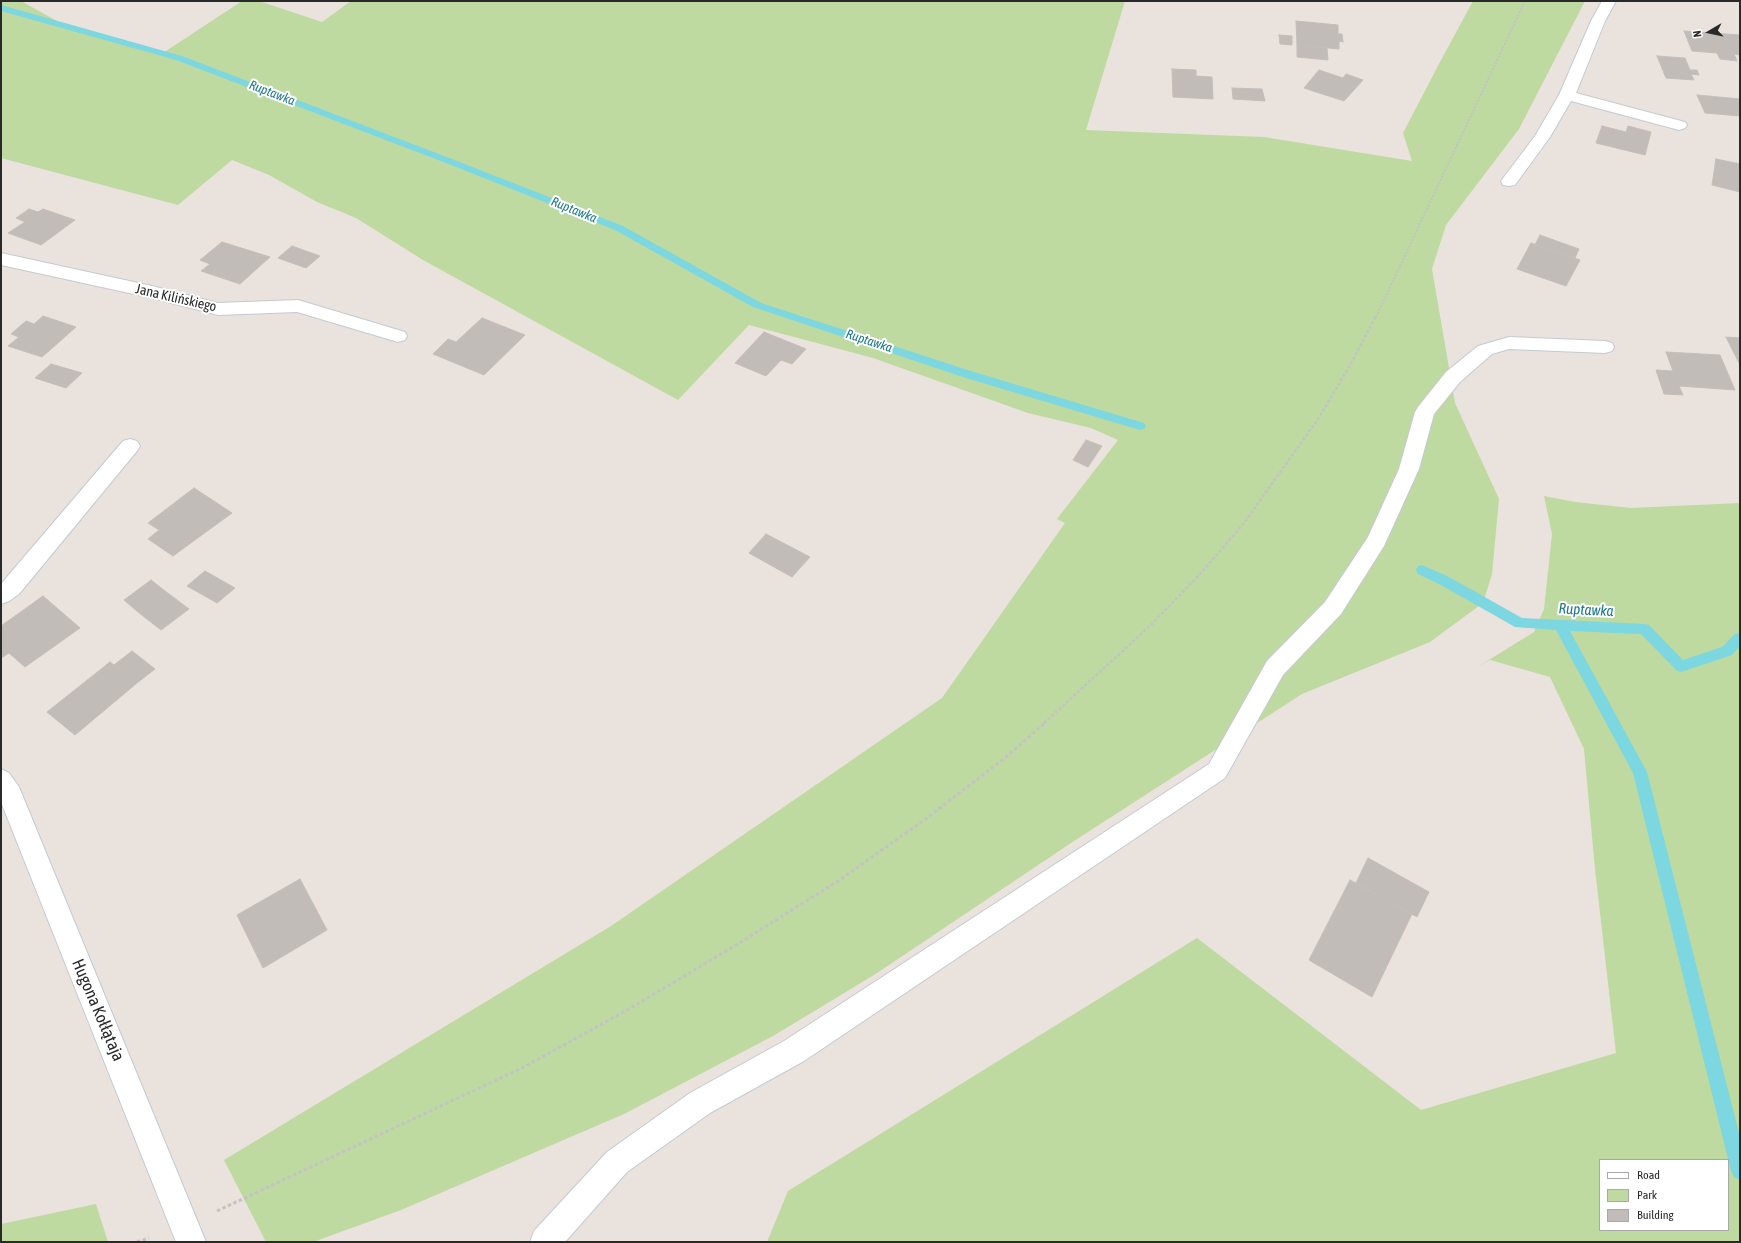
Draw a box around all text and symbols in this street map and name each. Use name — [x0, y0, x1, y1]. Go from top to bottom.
north arrow — [1689, 12, 1729, 52]
text: N — [1691, 30, 1704, 38]
water label: Ruptawka — [247, 77, 297, 109]
water label: Ruptawka — [549, 194, 599, 226]
street label: Jana Kilińskiego — [134, 281, 218, 315]
water label: Ruptawka — [844, 326, 894, 356]
water label: Ruptawka — [1558, 600, 1614, 620]
street label: Hugona Kołłątaja — [67, 956, 129, 1064]
legend — [1599, 1159, 1729, 1231]
text: Road — [1637, 1168, 1660, 1182]
text: Park — [1637, 1188, 1657, 1202]
text: Building — [1637, 1208, 1674, 1222]

